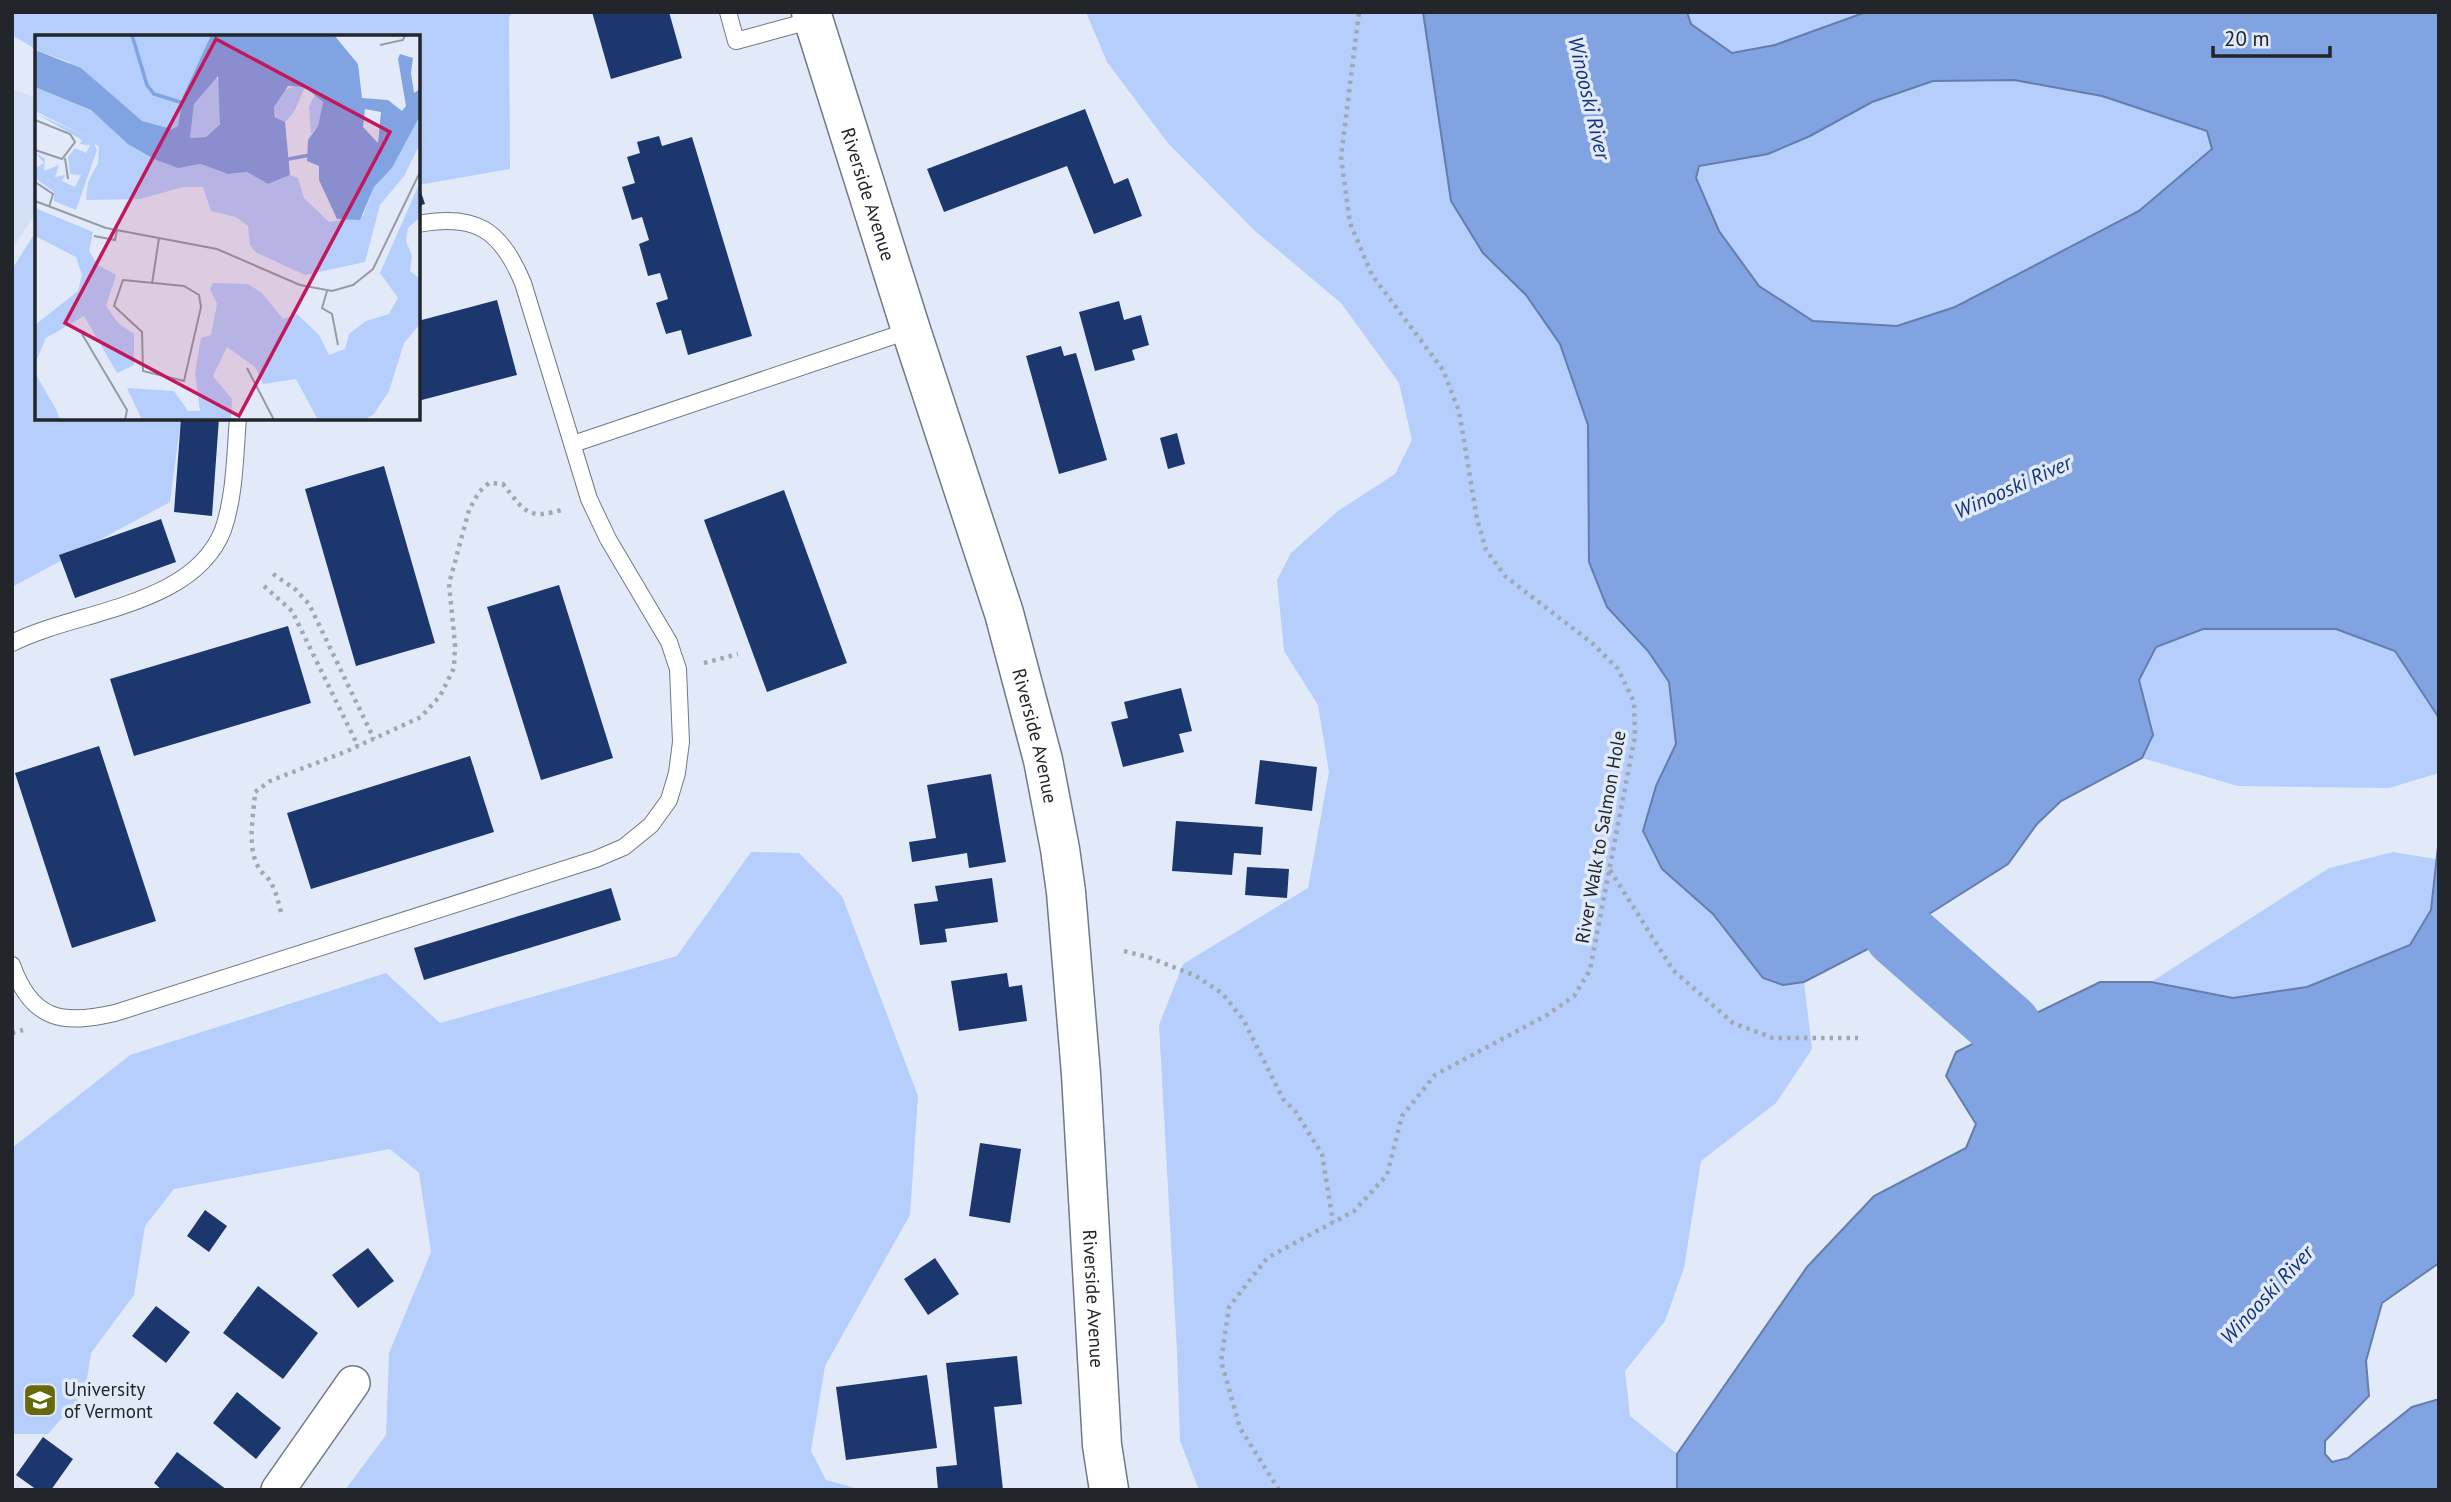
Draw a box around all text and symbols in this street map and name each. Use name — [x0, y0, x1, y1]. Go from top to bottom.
scale bar — [2213, 14, 2330, 58]
text: 20 m — [2224, 25, 2270, 52]
water label: Winooski River — [1562, 34, 1617, 164]
inset map — [35, 35, 420, 420]
street label: Riverside Avenue — [836, 125, 900, 264]
water label: Winooski River — [1950, 448, 2077, 524]
street label: Riverside Avenue — [1007, 666, 1063, 805]
street label: River Walk to Salmon Hole — [1569, 729, 1631, 945]
street label: Riverside Avenue — [1078, 1229, 1110, 1368]
water label: Winooski River — [2214, 1238, 2321, 1350]
place label: University of Vermont — [64, 1377, 153, 1423]
school or university icon: University of Vermont — [21, 1381, 59, 1419]

